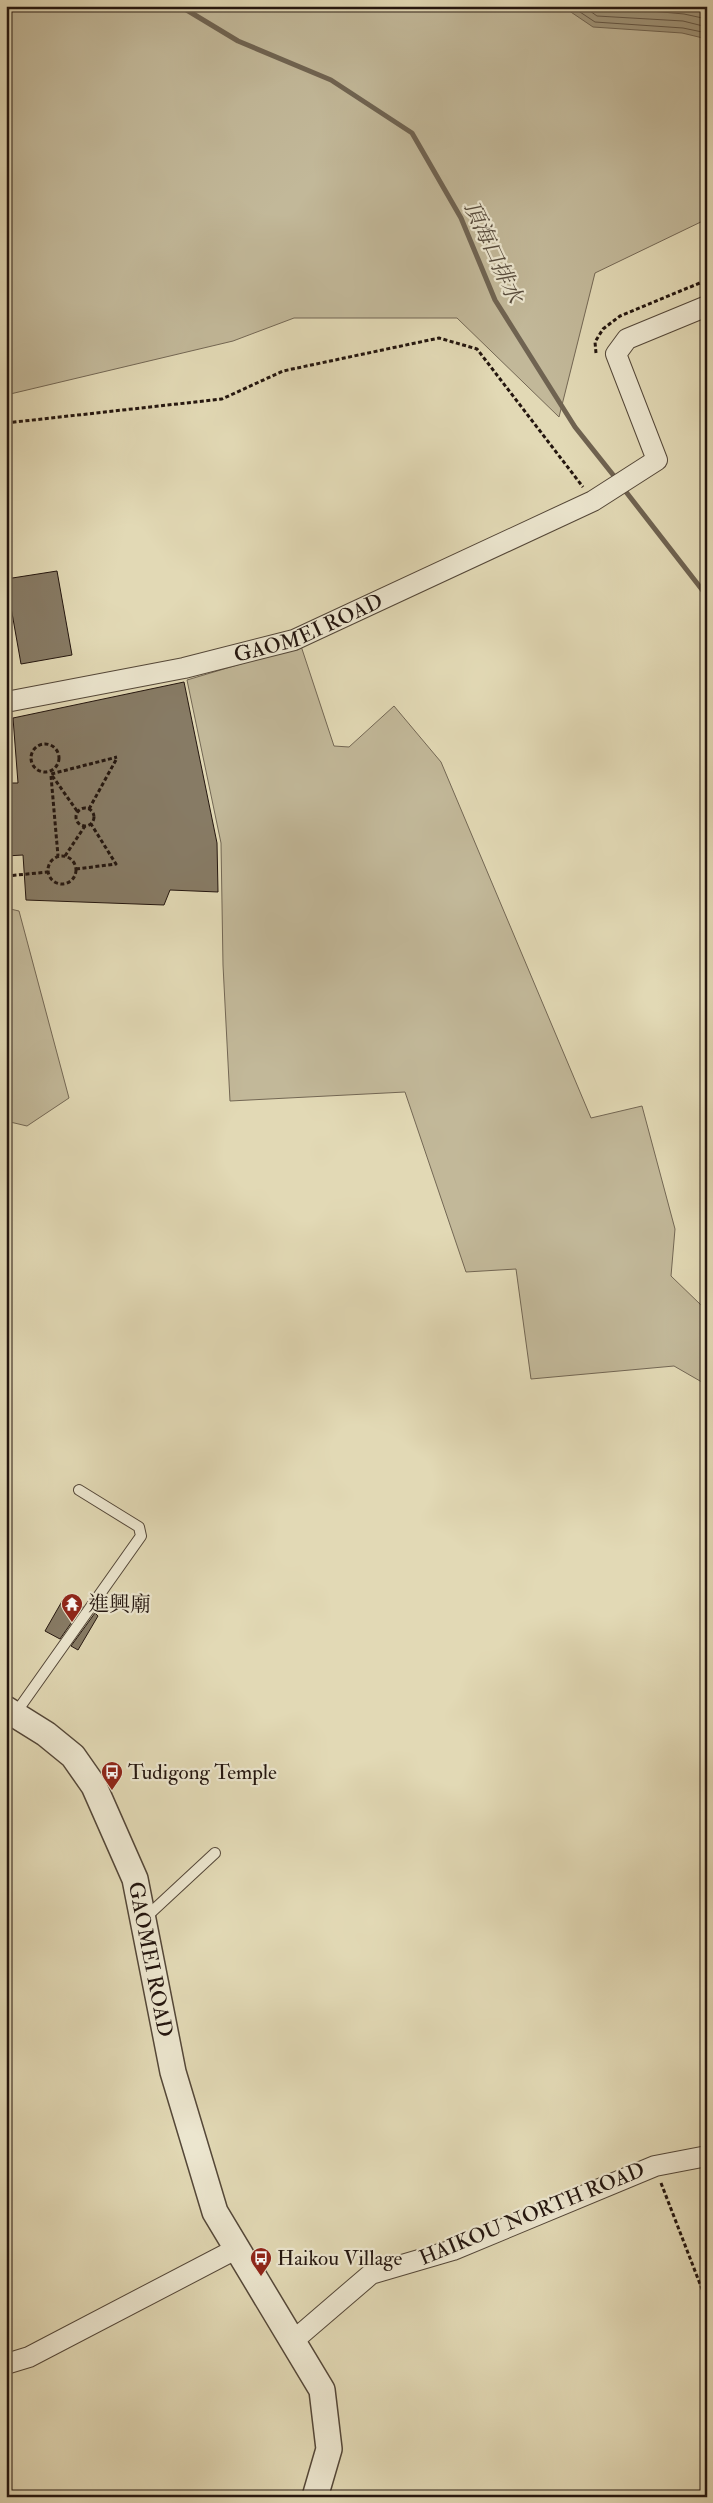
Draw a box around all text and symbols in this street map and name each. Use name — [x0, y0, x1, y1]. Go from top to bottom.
water label: 頂海口排水 — [457, 196, 530, 310]
street label: GAOMEI ROAD — [231, 587, 387, 668]
place label: 進興廟 — [88, 1591, 151, 1618]
temple icon: 進興廟 — [60, 1592, 84, 1623]
place label: Tudigong Temple — [128, 1759, 277, 1786]
bus stop icon: Tudigong Temple — [100, 1760, 124, 1791]
street label: GAOMEI ROAD — [122, 1879, 179, 2039]
street label: HAIKOU NORTH ROAD — [415, 2156, 649, 2272]
place label: Haikou Village — [277, 2245, 403, 2272]
bus stop icon: Haikou Village — [249, 2246, 273, 2277]

